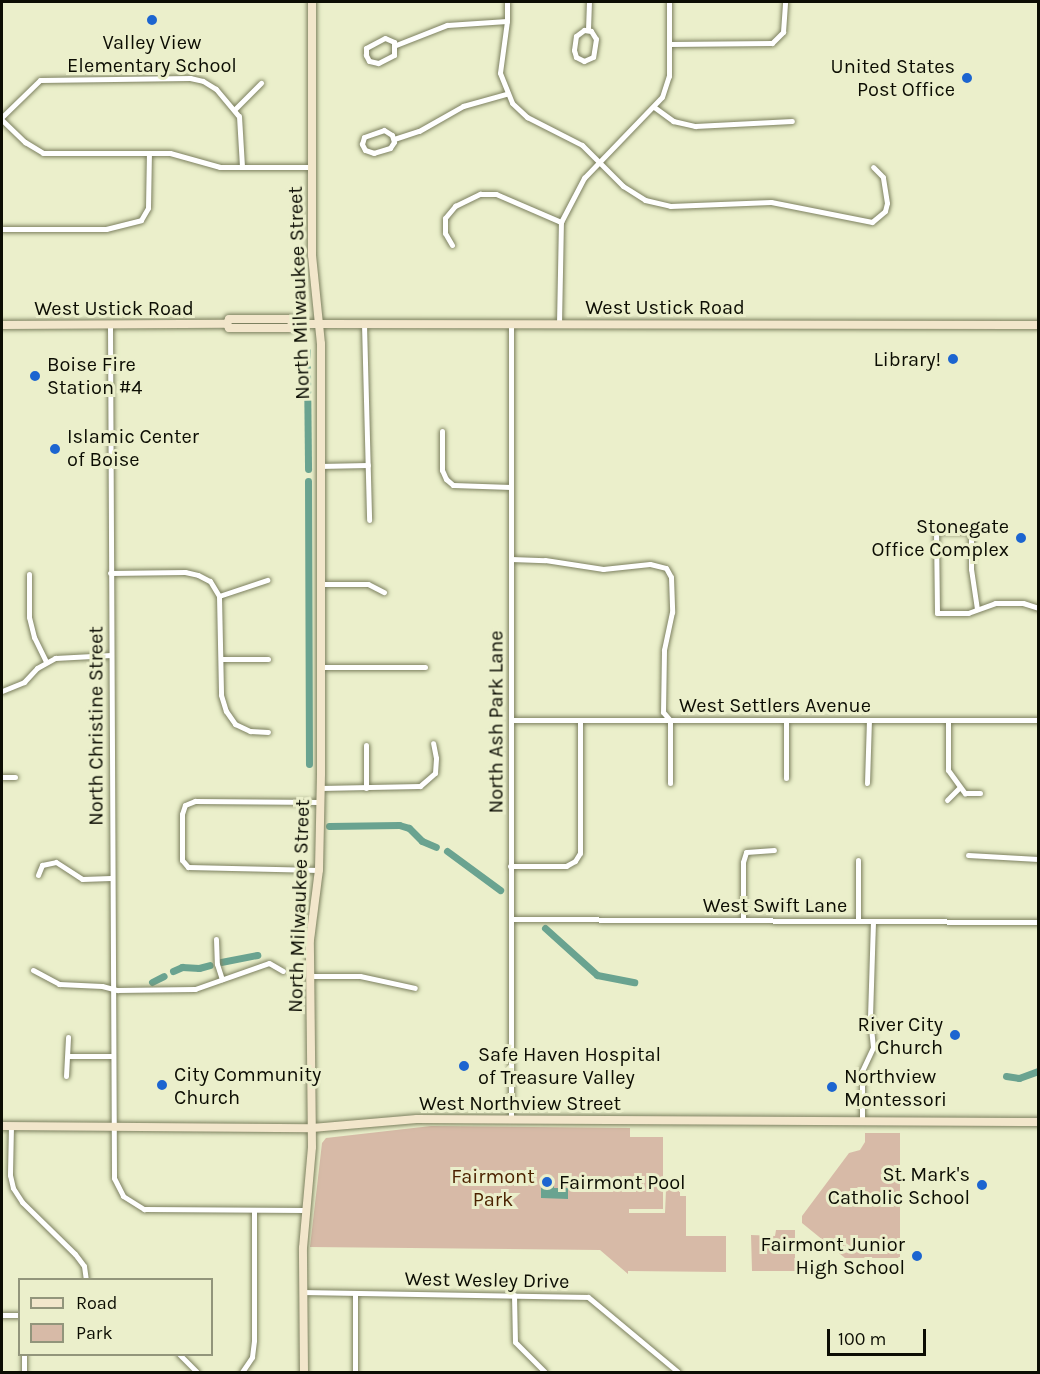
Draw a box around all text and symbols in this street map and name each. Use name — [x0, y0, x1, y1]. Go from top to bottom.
marker: Valley View Elementary School — [145, 13, 159, 27]
place label: Valley View Elementary School — [67, 30, 237, 77]
place label: United States Post Office — [831, 54, 955, 101]
marker: United States Post Office — [960, 71, 974, 85]
street label: North Milwaukee Street — [283, 186, 315, 400]
street label: West Ustick Road — [585, 295, 745, 319]
street label: West Ustick Road — [34, 296, 194, 320]
place label: Library! — [874, 347, 941, 371]
place label: Boise Fire Station #4 — [47, 352, 143, 399]
marker: Library! — [946, 352, 960, 366]
marker: Boise Fire Station #4 — [28, 369, 42, 383]
place label: Islamic Center of Boise — [67, 425, 199, 472]
marker: Islamic Center of Boise — [48, 442, 62, 456]
place label: Stonegate Office Complex — [871, 514, 1009, 561]
marker: Stonegate Office Complex — [1014, 531, 1028, 545]
street label: North Christine Street — [84, 626, 108, 826]
street label: North Ash Park Lane — [484, 630, 508, 814]
street label: West Settlers Avenue — [679, 693, 871, 717]
street label: North Milwaukee Street — [283, 799, 315, 1013]
street label: West Swift Lane — [703, 893, 847, 917]
place label: River City Church — [857, 1012, 943, 1059]
marker: River City Church — [948, 1028, 962, 1042]
place label: Safe Haven Hospital of Treasure Valley — [478, 1042, 661, 1089]
marker: Safe Haven Hospital of Treasure Valley — [455, 1057, 473, 1075]
place label: City Community Church — [174, 1062, 321, 1109]
place label: Northview Montessori — [844, 1064, 947, 1111]
marker: City Community Church — [155, 1078, 169, 1092]
marker: Northview Montessori — [825, 1080, 839, 1094]
street label: West Northview Street — [419, 1091, 621, 1115]
place label: St. Mark's Catholic School — [828, 1162, 970, 1209]
park label: Fairmont Park — [451, 1164, 535, 1211]
place label: Fairmont Pool — [559, 1170, 686, 1194]
marker: Fairmont Pool — [540, 1175, 554, 1189]
marker: St. Mark's Catholic School — [975, 1178, 989, 1192]
place label: Fairmont Junior High School — [760, 1232, 905, 1279]
marker: Fairmont Junior High School — [910, 1249, 924, 1263]
street label: West Wesley Drive — [404, 1267, 570, 1293]
legend — [18, 1278, 213, 1356]
text: Road — [76, 1292, 117, 1314]
scale bar — [830, 1317, 929, 1355]
text: Park — [76, 1322, 113, 1344]
text: 100 m — [838, 1328, 886, 1350]

